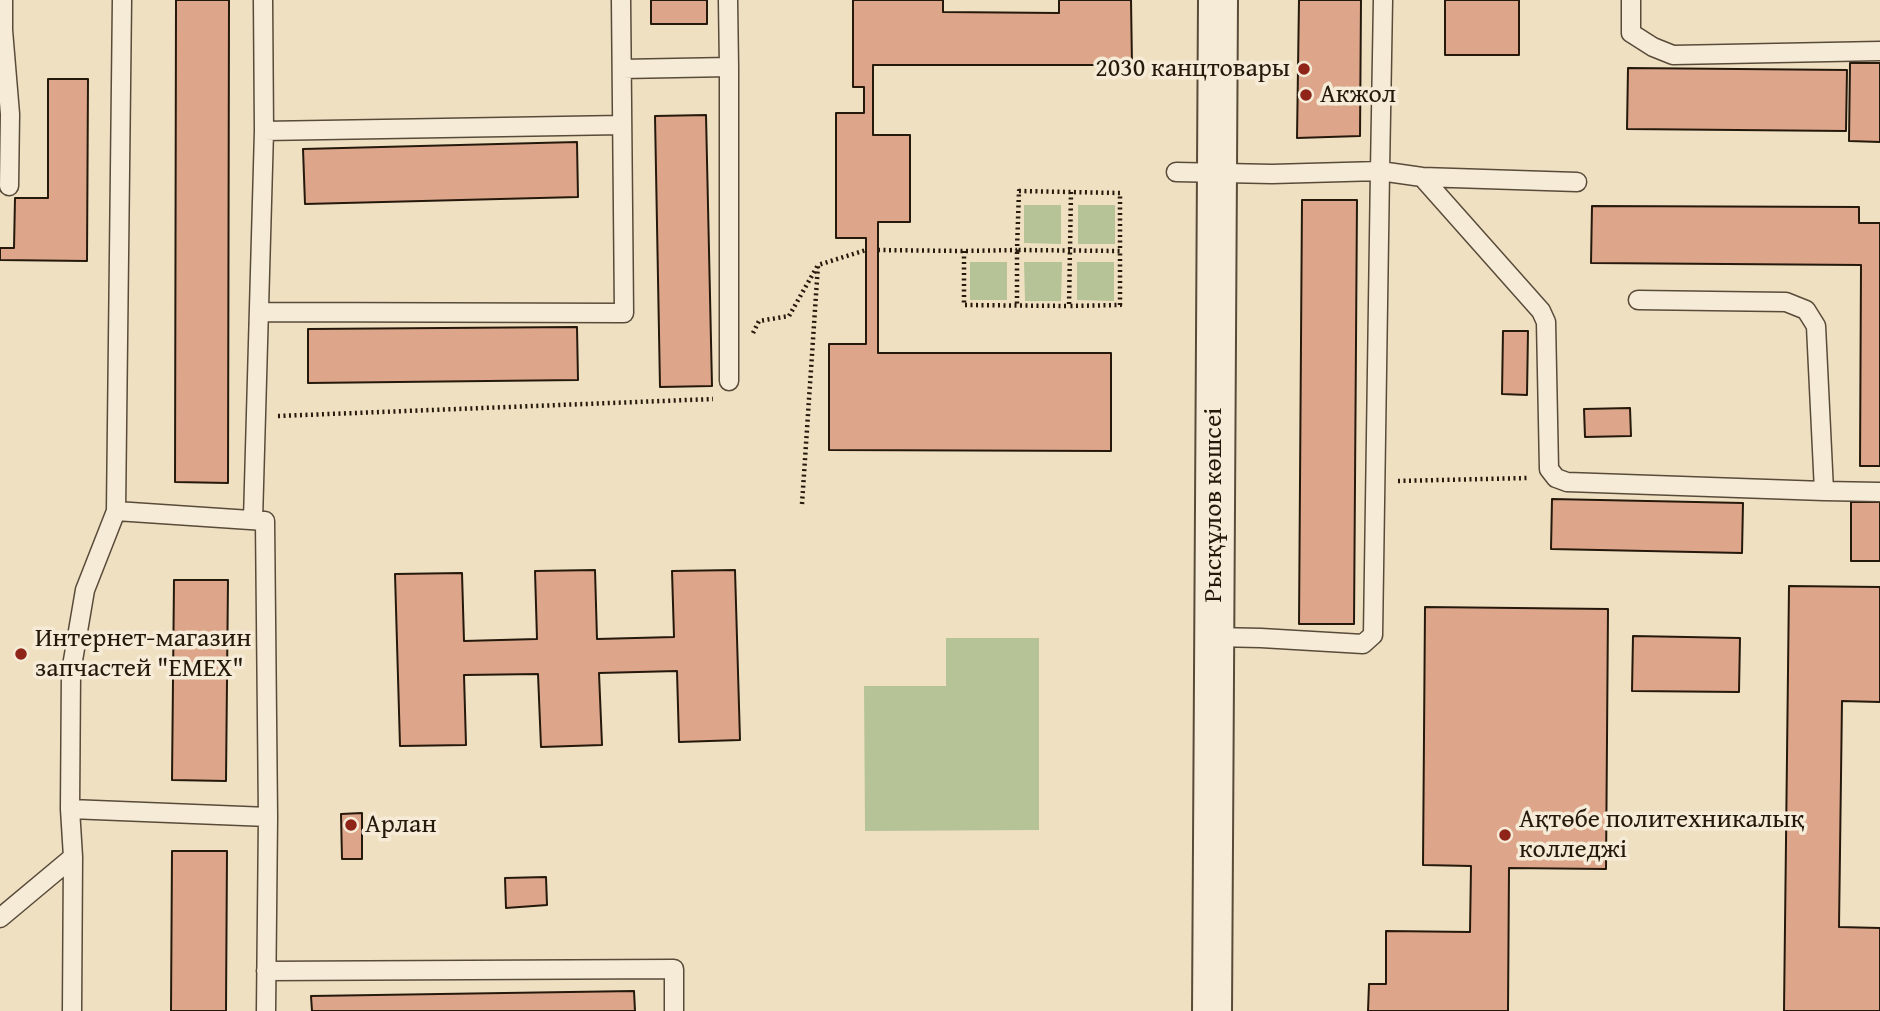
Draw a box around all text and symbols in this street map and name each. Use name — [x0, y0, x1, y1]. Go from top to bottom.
place label: 2030 канцтовары — [1095, 53, 1290, 85]
marker: 2030 канцтовары — [1296, 61, 1312, 77]
place label: Акжол — [1320, 79, 1396, 111]
marker: Акжол — [1298, 87, 1314, 103]
street label: Рысқұлов көшсеі — [1198, 408, 1230, 602]
place label: Интернет-магазин запчастей "EMEX" — [35, 623, 251, 684]
marker: Интернет-магазин запчастей "EMEX" — [13, 646, 29, 662]
place label: Ақтөбе политехникалық колледжі — [1519, 804, 1804, 866]
place label: Арлан — [365, 809, 437, 841]
marker: Арлан — [343, 817, 359, 833]
marker: Ақтөбе политехникалық колледжі — [1497, 827, 1513, 843]

